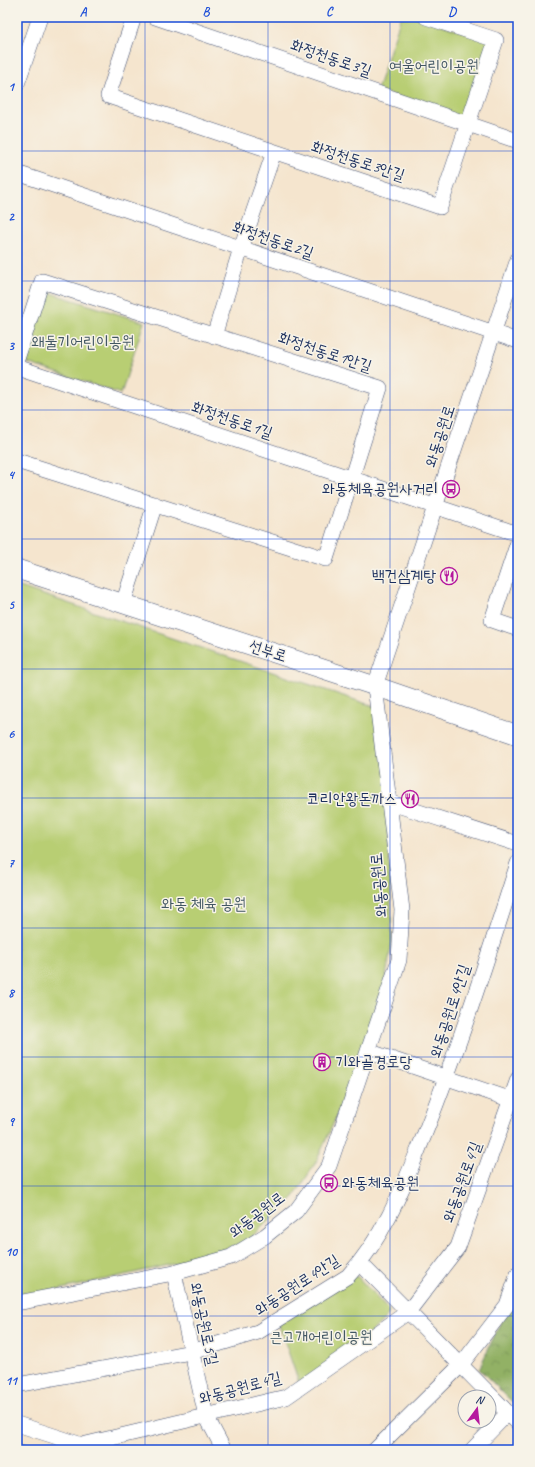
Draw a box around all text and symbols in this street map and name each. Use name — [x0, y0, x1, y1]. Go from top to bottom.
text: A — [80, 4, 88, 20]
text: B — [203, 4, 211, 20]
text: C — [326, 4, 334, 20]
text: D — [448, 4, 457, 20]
street label: 화정천동로3길 — [288, 35, 374, 81]
park label: 여울어린이공원 — [389, 56, 479, 76]
text: 1 — [8, 79, 16, 95]
street label: 화정천동로3안길 — [309, 136, 407, 186]
text: 2 — [8, 209, 15, 225]
street label: 화정천동로2길 — [230, 217, 316, 263]
street label: 화정천동로1안길 — [276, 327, 374, 377]
park label: 왜둘기어린이공원 — [32, 332, 135, 352]
text: 3 — [8, 338, 15, 354]
street label: 화정천동로1길 — [189, 397, 275, 443]
street label: 와동공원로 — [421, 402, 459, 470]
text: 4 — [8, 467, 16, 483]
place label: 와동체육공원사거리 — [322, 479, 438, 499]
bus stop icon: 와동체육공원사거리 — [441, 479, 461, 499]
place label: 백건삼계탕 — [372, 566, 436, 586]
restaurant icon: 백건삼계탕 — [439, 566, 459, 586]
text: 5 — [8, 597, 15, 613]
street label: 선부로 — [247, 636, 289, 666]
text: 6 — [8, 726, 15, 742]
place label: 코리안왕돈까스 — [307, 789, 397, 809]
restaurant icon: 코리안왕돈까스 — [400, 789, 420, 809]
street label: 와동공원로 — [366, 852, 392, 918]
text: 7 — [8, 855, 15, 871]
park label: 와동 체육 공원 — [162, 894, 247, 914]
street label: 와동공원로4안길 — [425, 962, 475, 1060]
text: 8 — [8, 985, 16, 1001]
building icon: 기와골경로당 — [312, 1052, 332, 1072]
place label: 기와골경로당 — [335, 1052, 412, 1072]
text: 9 — [8, 1114, 15, 1130]
street label: 와동공원로4길 — [438, 1139, 486, 1225]
bus stop icon: 와동체육공원 — [319, 1173, 339, 1193]
place label: 와동체육공원 — [342, 1173, 419, 1193]
street label: 와동공원로 — [225, 1188, 289, 1242]
text: 10 — [5, 1244, 18, 1260]
street label: 와동공원로4안길 — [251, 1250, 343, 1320]
street label: 와동공원로5길 — [185, 1281, 223, 1368]
park label: 큰고개어린이공원 — [270, 1327, 373, 1347]
street label: 와동공원로4길 — [197, 1367, 283, 1409]
text: 11 — [5, 1373, 19, 1389]
north arrow — [457, 1389, 497, 1429]
text: N — [474, 1392, 487, 1408]

